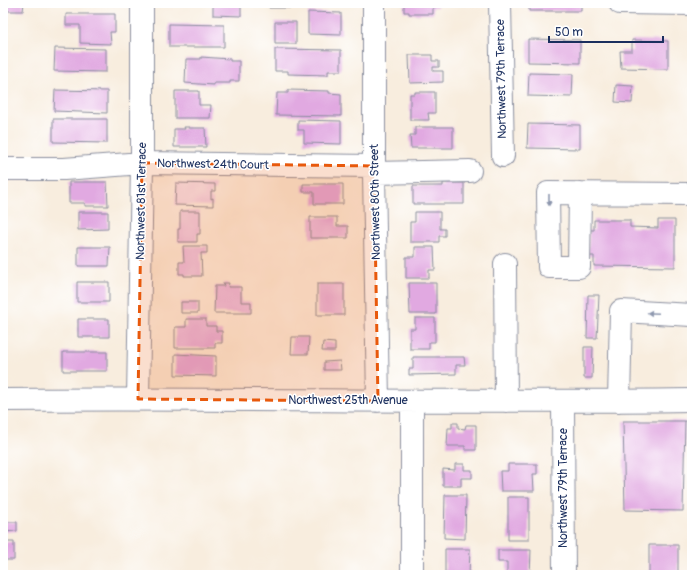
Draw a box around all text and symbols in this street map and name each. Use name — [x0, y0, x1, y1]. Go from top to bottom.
scale bar — [549, 18, 663, 44]
street label: Northwest 79th Terrace — [493, 19, 510, 139]
text: 50 m — [555, 25, 583, 40]
street label: Northwest 81st Terrace — [133, 142, 150, 260]
street label: Northwest 80th Street — [367, 144, 384, 260]
street label: Northwest 24th Court — [157, 156, 269, 173]
one-way arrow — [545, 194, 552, 206]
one-way arrow — [646, 310, 659, 316]
street label: Northwest 25th Avenue — [288, 393, 408, 408]
street label: Northwest 79th Terrace — [556, 428, 571, 548]

